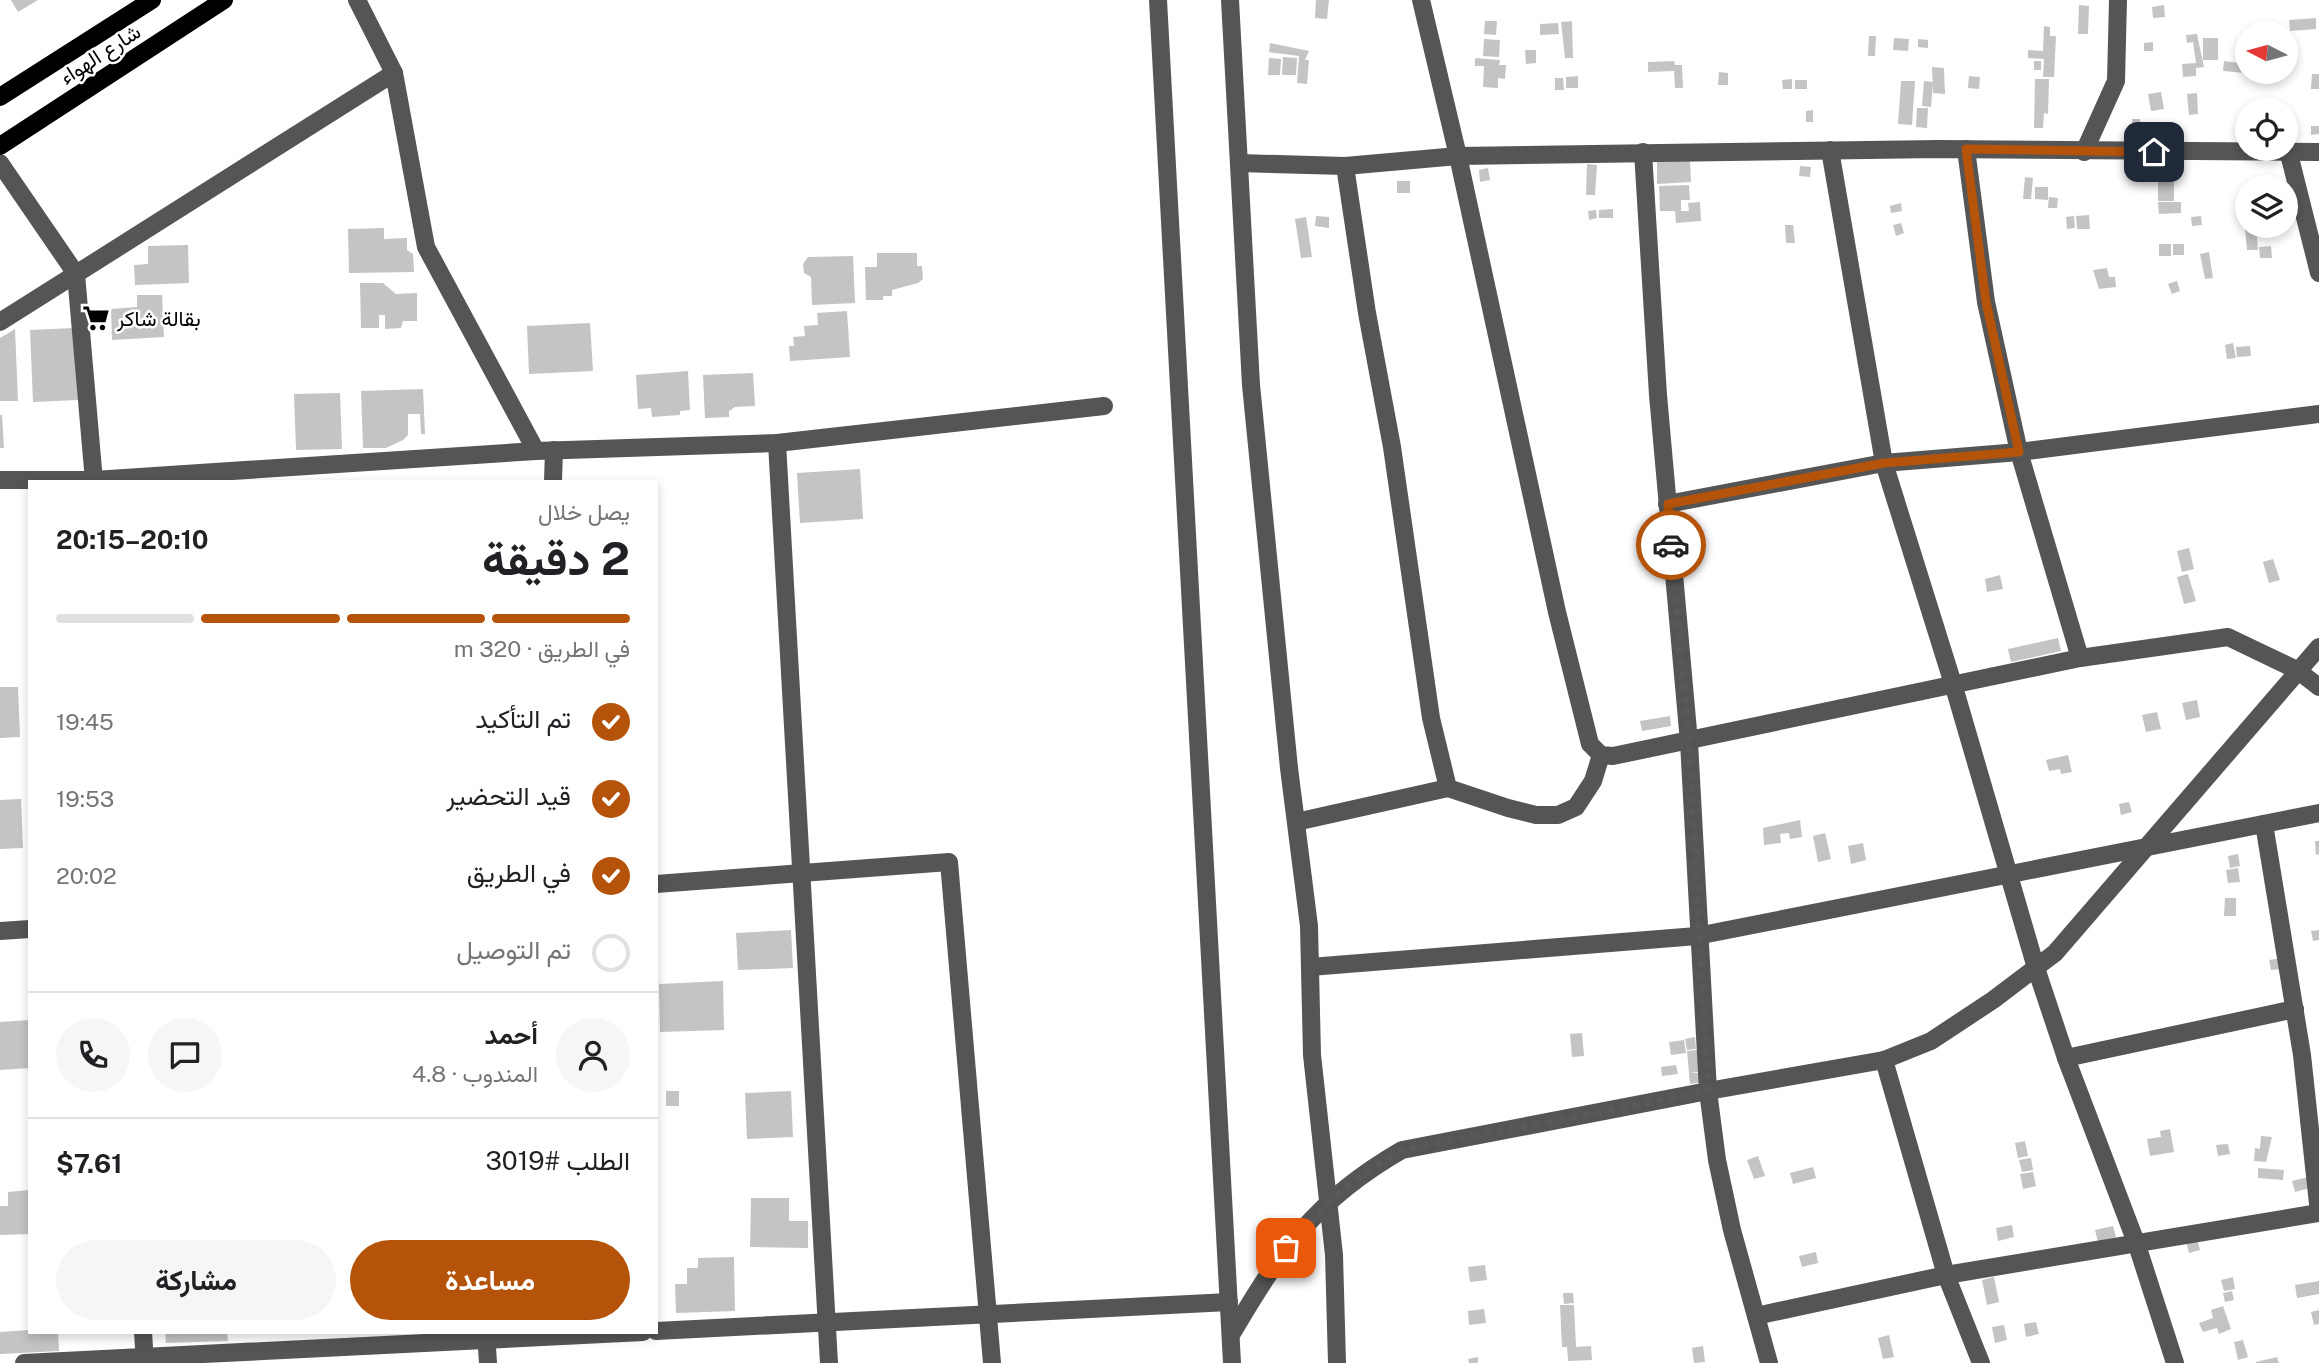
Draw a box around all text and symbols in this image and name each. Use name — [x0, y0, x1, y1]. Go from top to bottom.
street label: شارع الهواء — [55, 19, 146, 91]
north arrow — [2235, 21, 2298, 84]
map controls — [2235, 21, 2298, 238]
button: locate — [2235, 98, 2298, 161]
pin — [2124, 122, 2184, 182]
icon: home — [2135, 133, 2173, 171]
button: layers — [2235, 175, 2298, 238]
supermarket icon: بقالة شاكر — [81, 303, 111, 333]
place label: بقالة شاكر — [116, 306, 201, 332]
text: يصل خلال — [538, 498, 630, 525]
courier — [1636, 510, 1706, 580]
text: 20:10–20:15 — [56, 524, 209, 555]
icon: car — [1652, 526, 1690, 564]
text: 2 دقيقة — [482, 531, 630, 585]
text: في الطريق · 320 m — [454, 635, 630, 662]
text: تم التأكيد — [475, 703, 571, 734]
icon: check — [592, 703, 630, 741]
text: 19:45 — [56, 708, 114, 735]
text: قيد التحضير — [446, 780, 571, 811]
icon: check — [592, 780, 630, 818]
text: 19:53 — [56, 785, 114, 812]
text: في الطريق — [467, 857, 571, 888]
icon: check — [592, 857, 630, 895]
text: 20:02 — [56, 862, 117, 889]
text: تم التوصيل — [456, 934, 571, 965]
button: phone — [56, 1018, 130, 1092]
button: chat — [148, 1018, 222, 1092]
button: person — [556, 1018, 630, 1092]
text: أحمد — [485, 1019, 538, 1050]
text: المندوب · 4.8 — [412, 1060, 538, 1087]
text: الطلب #3019 — [486, 1145, 630, 1176]
text: $7.61 — [56, 1148, 122, 1179]
pin — [1256, 1218, 1316, 1278]
icon: bag — [1267, 1229, 1305, 1267]
button: مشاركة — [56, 1240, 336, 1320]
button: مساعدة — [350, 1240, 630, 1320]

